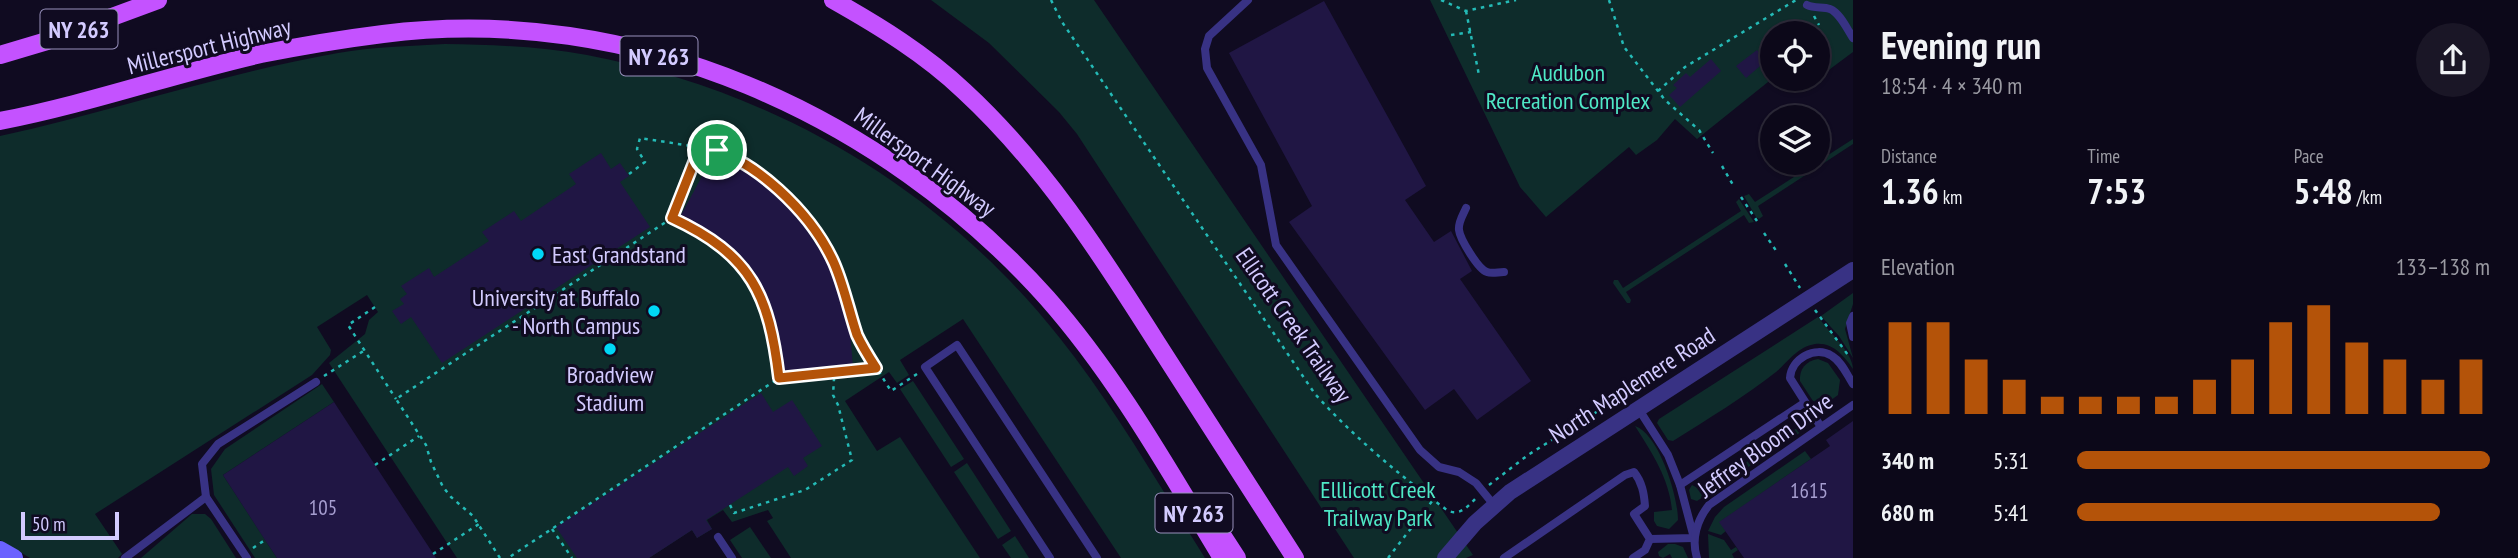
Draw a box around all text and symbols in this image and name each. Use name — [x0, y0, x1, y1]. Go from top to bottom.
road number: NY 263 — [41, 10, 118, 48]
street label: Millersport Highway — [124, 11, 294, 81]
text: Evening run — [1881, 20, 2041, 69]
map controls — [1760, 21, 1830, 175]
button: locate — [1760, 21, 1830, 91]
button: share — [2416, 23, 2490, 97]
road number: NY 263 — [620, 36, 698, 76]
park label: Audubon Recreation Complex — [1486, 57, 1650, 116]
text: 18:54 · 4 × 340 m — [1881, 71, 2022, 100]
street label: Millersport Highway — [848, 100, 1002, 224]
button: layers — [1760, 105, 1830, 175]
pin — [687, 120, 747, 180]
icon: arrive — [698, 131, 736, 169]
text: Distance — [1881, 144, 1937, 168]
text: Time — [2087, 144, 2120, 168]
text: Pace — [2294, 144, 2324, 168]
text: 1.36 — [1881, 168, 1939, 214]
text: 7:53 — [2087, 168, 2146, 214]
text: 5:48 — [2294, 168, 2353, 214]
text: km — [1939, 185, 1962, 209]
text: /km — [2353, 185, 2382, 209]
place label: East Grandstand — [552, 239, 686, 270]
street label: Ellicott Creek Trailway — [1229, 242, 1359, 408]
marker: East Grandstand — [530, 246, 546, 262]
text: Elevation — [1881, 252, 1955, 281]
text: 133–138 m — [2396, 252, 2490, 281]
place label: University at Buffalo - North Campus — [472, 282, 640, 341]
marker: University at Buffalo - North Campus — [646, 303, 662, 319]
street label: North Maplemere Road — [1543, 320, 1721, 450]
marker: Broadview Stadium — [602, 341, 618, 357]
place label: Broadview Stadium — [567, 359, 654, 418]
street label: Jeffrey Bloom Drive — [1691, 386, 1839, 505]
text: 340 m — [1881, 446, 1934, 475]
text: 5:31 — [1993, 446, 2029, 475]
park label: Elllicott Creek Trailway Park — [1320, 474, 1436, 533]
house number: 1615 — [1790, 477, 1828, 504]
house number: 105 — [309, 494, 337, 521]
road number: NY 263 — [1156, 494, 1232, 533]
text: 680 m — [1881, 498, 1934, 527]
text: 5:41 — [1993, 498, 2029, 527]
scale bar — [21, 509, 119, 541]
text: 50 m — [32, 512, 66, 536]

